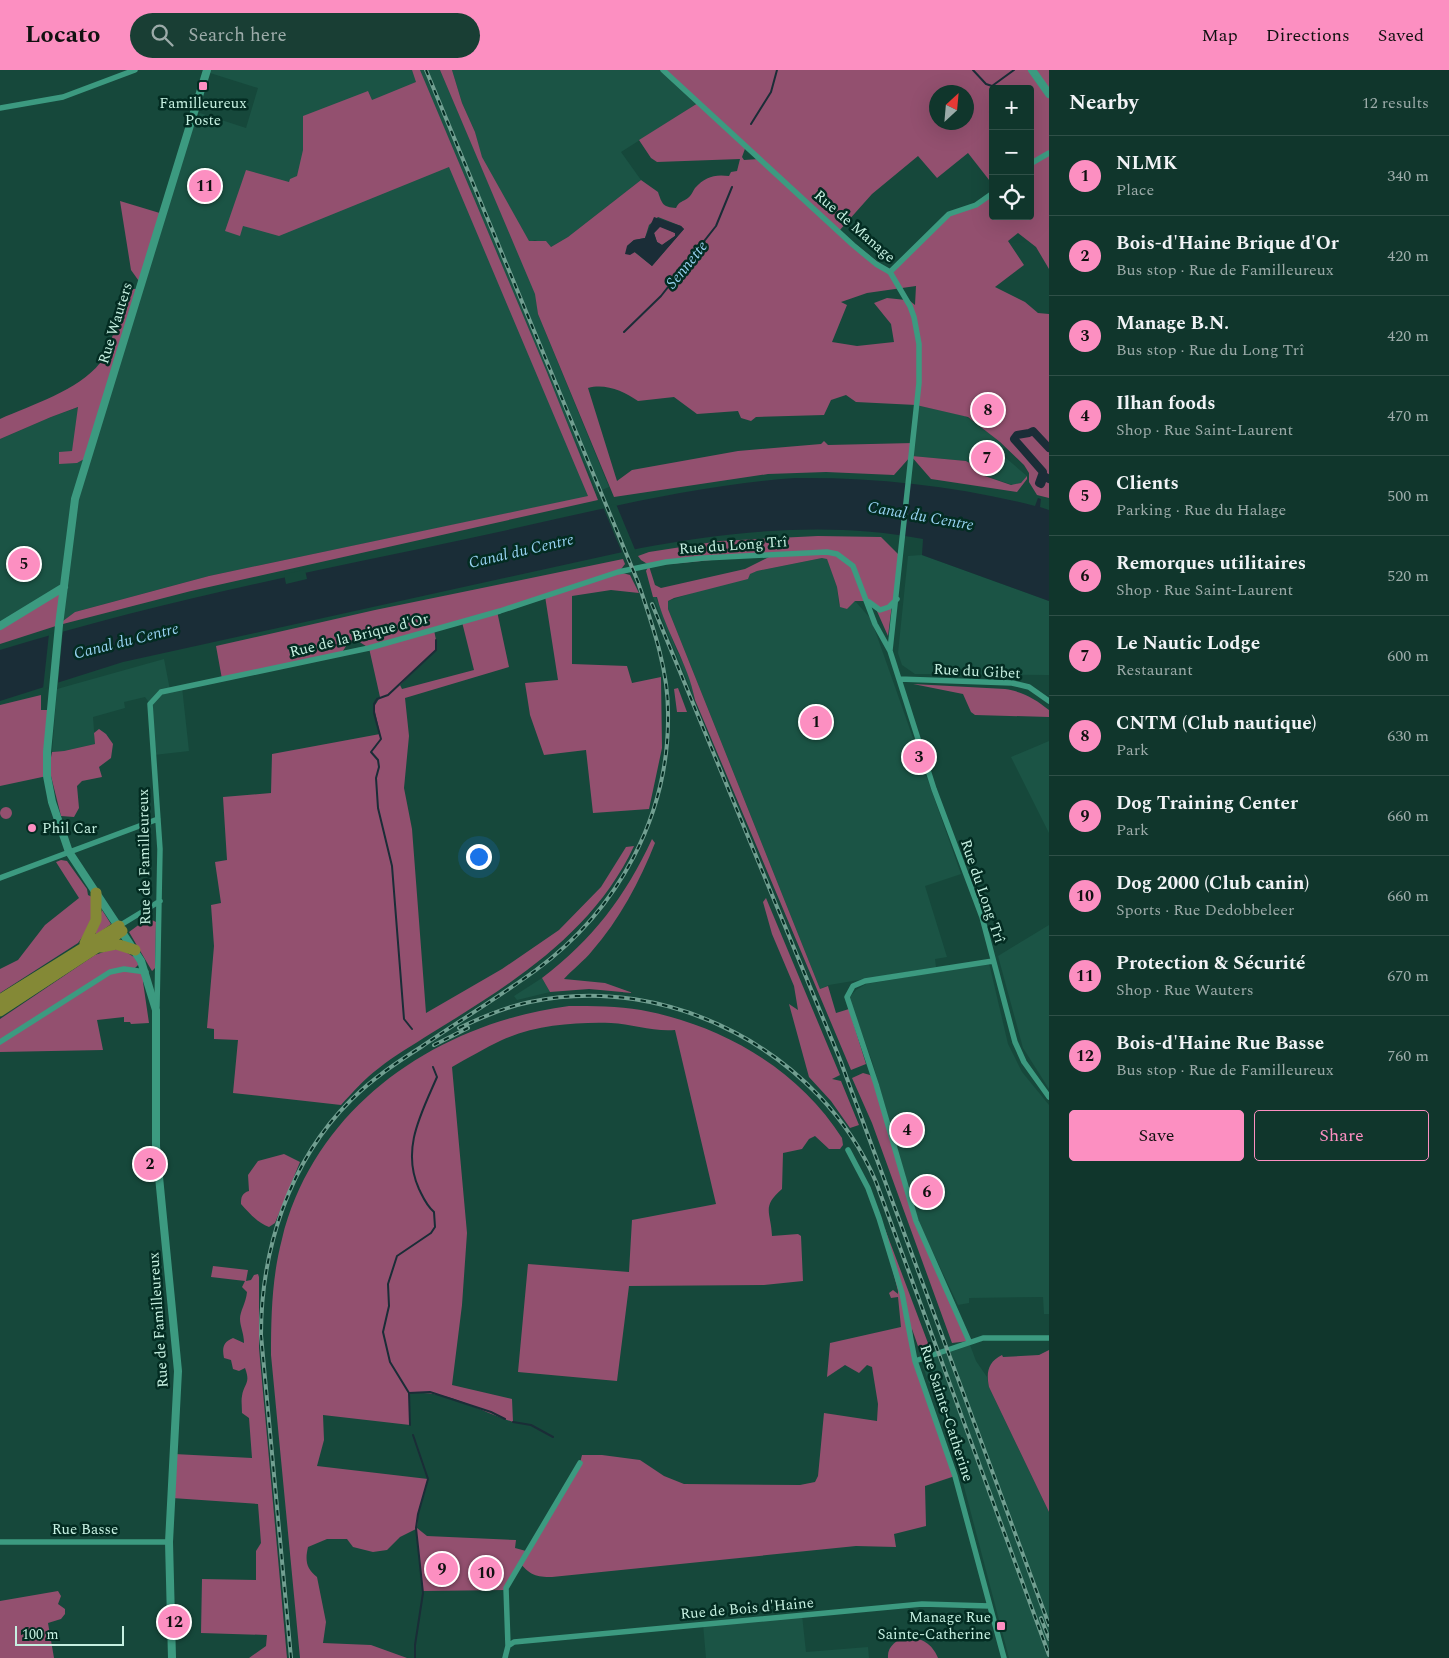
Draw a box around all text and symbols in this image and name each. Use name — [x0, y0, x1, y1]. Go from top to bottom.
search box — [130, 13, 480, 58]
text: Locato — [25, 17, 100, 53]
icon: search — [148, 21, 176, 49]
text: Search here — [188, 21, 287, 50]
text: Map — [1202, 22, 1238, 49]
text: Directions — [1266, 22, 1350, 49]
text: Saved — [1378, 22, 1424, 49]
marker: Familleureux Poste — [197, 80, 209, 92]
north arrow — [929, 85, 974, 130]
map controls — [989, 85, 1034, 220]
button: + — [989, 85, 1034, 130]
text: Nearby — [1069, 87, 1139, 119]
text: 12 results — [1362, 91, 1429, 115]
place label: Familleureux Poste — [159, 92, 247, 132]
button: − — [989, 130, 1034, 175]
text: NLMK — [1116, 149, 1177, 178]
text: 1 — [1081, 164, 1089, 188]
text: 340 m — [1387, 164, 1429, 188]
pin: 11 — [189, 167, 221, 205]
button: locate — [989, 175, 1034, 220]
text: Place — [1116, 178, 1154, 202]
street label: Rue de Manage — [809, 184, 901, 268]
text: Bois-d'Haine Brique d'Or — [1116, 229, 1339, 258]
water label: Sennette — [660, 235, 714, 294]
text: 2 — [1081, 244, 1089, 268]
text: 420 m — [1387, 244, 1429, 268]
text: Bus stop · Rue de Familleureux — [1116, 258, 1334, 282]
street label: Rue Wauters — [92, 279, 139, 367]
text: Manage B.N. — [1116, 309, 1229, 338]
text: 3 — [1081, 324, 1089, 348]
text: 420 m — [1387, 324, 1429, 348]
text: Bus stop · Rue du Long Trî — [1116, 338, 1304, 362]
text: Ilhan foods — [1116, 389, 1216, 418]
pin: 8 — [972, 391, 1004, 429]
text: 4 — [1081, 404, 1089, 428]
text: 470 m — [1387, 404, 1429, 428]
text: Shop · Rue Saint-Laurent — [1116, 418, 1293, 442]
pin: 7 — [971, 439, 1003, 477]
text: Clients — [1116, 469, 1179, 498]
text: 5 — [1081, 484, 1089, 508]
text: 500 m — [1387, 484, 1429, 508]
water label: Canal du Centre — [866, 495, 976, 537]
text: Parking · Rue du Halage — [1116, 498, 1286, 522]
water label: Canal du Centre — [466, 527, 576, 575]
street label: Rue du Long Trî — [678, 530, 788, 561]
pin: 5 — [8, 545, 40, 583]
text: Remorques utilitaires — [1116, 549, 1306, 578]
text: 6 — [1081, 564, 1089, 588]
text: 520 m — [1387, 564, 1429, 588]
text: Shop · Rue Saint-Laurent — [1116, 578, 1293, 602]
street label: Rue de la Brique d'Or — [287, 607, 431, 664]
water label: Canal du Centre — [71, 616, 181, 666]
text: Le Nautic Lodge — [1116, 629, 1260, 658]
text: 7 — [1081, 644, 1089, 668]
text: 600 m — [1387, 644, 1429, 668]
street label: Rue du Gibet — [933, 658, 1021, 685]
text: Restaurant — [1116, 658, 1193, 682]
pin: 1 — [800, 703, 832, 741]
text: CNTM (Club nautique) — [1116, 709, 1317, 738]
text: 8 — [1081, 724, 1089, 748]
text: 630 m — [1387, 724, 1429, 748]
pin: 3 — [903, 738, 935, 776]
text: Park — [1116, 738, 1149, 762]
street label: Rue de Familleureux — [132, 788, 157, 925]
text: Dog Training Center — [1116, 789, 1298, 818]
text: 9 — [1081, 804, 1089, 828]
text: 660 m — [1387, 804, 1429, 828]
place label: Phil Car — [42, 817, 97, 840]
text: Park — [1116, 818, 1149, 842]
marker: Phil Car — [26, 822, 38, 834]
street label: Rue du Long Trî — [954, 836, 1011, 946]
your location — [466, 844, 492, 870]
text: Dog 2000 (Club canin) — [1116, 869, 1309, 898]
text: 10 — [1076, 884, 1094, 908]
text: 660 m — [1387, 884, 1429, 908]
text: Sports · Rue Dedobbeleer — [1116, 898, 1294, 922]
text: Protection & Sécurité — [1116, 949, 1306, 978]
text: 11 — [1076, 964, 1094, 988]
text: 670 m — [1387, 964, 1429, 988]
text: Shop · Rue Wauters — [1116, 978, 1254, 1002]
text: Bois-d'Haine Rue Basse — [1116, 1029, 1324, 1058]
text: 12 — [1076, 1044, 1094, 1068]
text: 760 m — [1387, 1044, 1429, 1068]
text: Bus stop · Rue de Familleureux — [1116, 1058, 1334, 1082]
button: Save — [1069, 1110, 1244, 1161]
button: Share — [1254, 1110, 1429, 1161]
pin: 4 — [891, 1111, 923, 1149]
pin: 2 — [134, 1145, 166, 1183]
pin: 6 — [911, 1173, 943, 1211]
street label: Rue de Familleureux — [142, 1251, 175, 1389]
street label: Rue Sainte-Catherine — [914, 1342, 980, 1485]
street label: Rue Basse — [52, 1518, 118, 1541]
pin: 9 — [426, 1550, 458, 1588]
pin: 10 — [470, 1554, 502, 1592]
street label: Rue de Bois d'Haine — [679, 1591, 815, 1626]
pin: 12 — [158, 1603, 190, 1641]
place label: Manage Rue Sainte-Catherine — [877, 1606, 991, 1646]
marker: Manage Rue Sainte-Catherine — [995, 1620, 1007, 1632]
scale bar — [15, 1623, 124, 1646]
text: 100 m — [22, 1624, 59, 1645]

